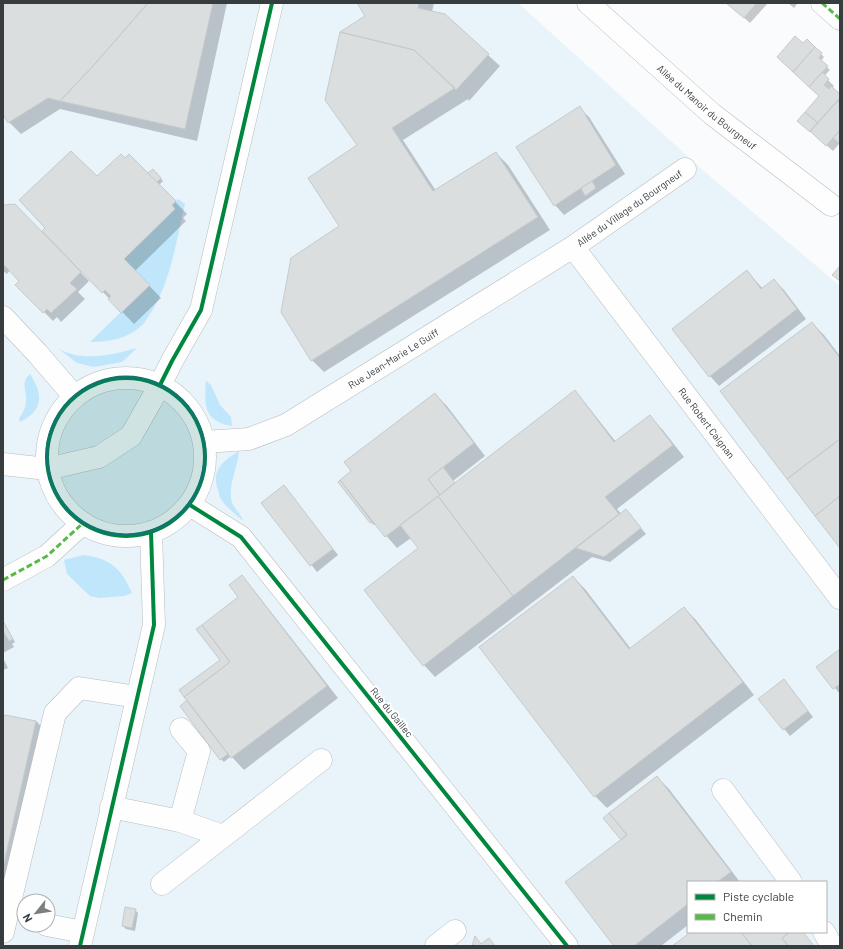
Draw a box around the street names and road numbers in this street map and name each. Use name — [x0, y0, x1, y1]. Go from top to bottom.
street label: Allée du Manoir du Bourgneuf — [655, 62, 759, 152]
street label: Allée du Village du Bourgneuf — [574, 167, 685, 249]
street label: Rue Jean-Marie Le Guiff — [346, 326, 441, 391]
street label: Rue Robert Caignan — [676, 385, 737, 461]
street label: Rue du Gaillec — [368, 685, 416, 739]

